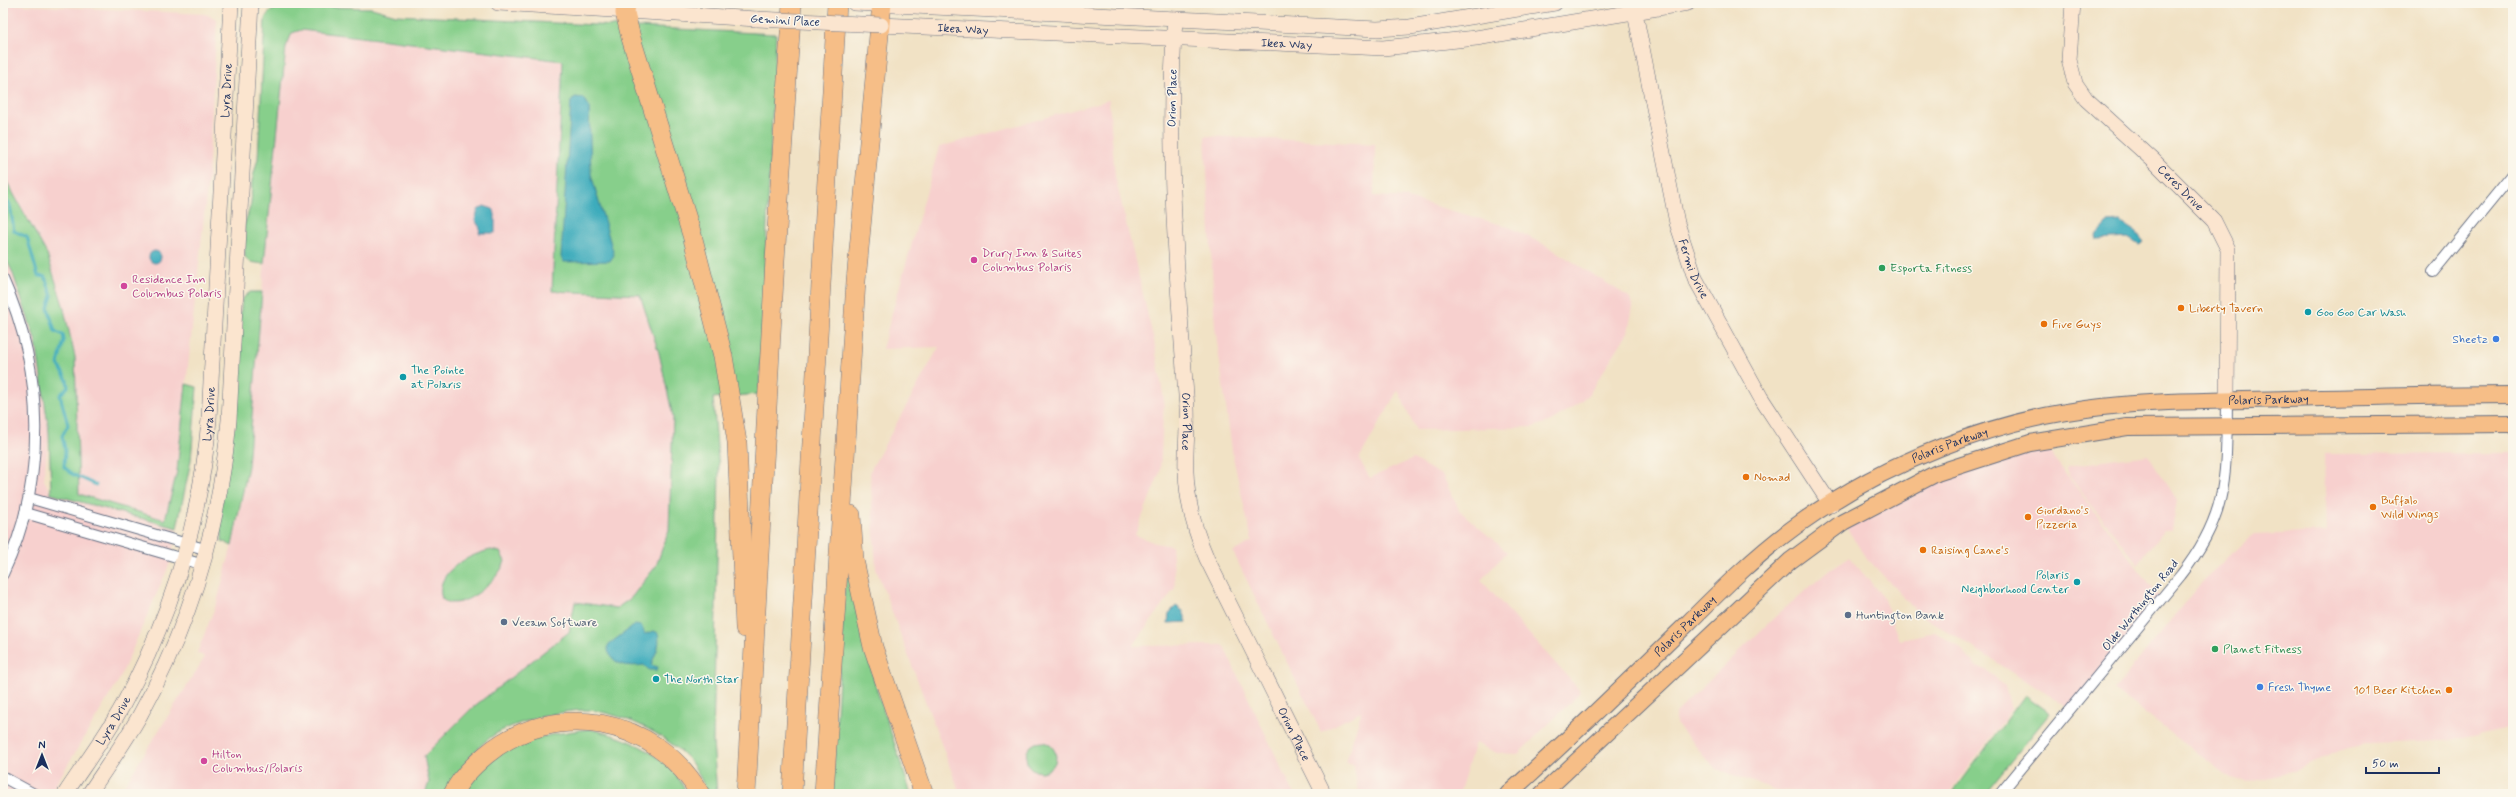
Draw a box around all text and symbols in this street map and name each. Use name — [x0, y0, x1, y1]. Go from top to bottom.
street label: Gemini Place — [750, 11, 820, 31]
street label: Ikea Way — [937, 21, 989, 39]
street label: Ikea Way — [1260, 35, 1313, 54]
street label: Lyra Drive — [218, 62, 237, 118]
street label: Orion Place — [1164, 69, 1182, 127]
street label: Ceres Drive — [2153, 162, 2207, 215]
street label: Fermi Drive — [1674, 237, 1712, 302]
place label: Drury Inn & Suites Columbus Polaris — [982, 246, 1082, 276]
marker: Drury Inn & Suites Columbus Polaris — [969, 255, 979, 265]
place label: Esporta Fitness — [1890, 261, 1972, 277]
marker: Esporta Fitness — [1877, 263, 1887, 273]
place label: Residence Inn Columbus Polaris — [132, 272, 222, 302]
marker: Residence Inn Columbus Polaris — [119, 281, 129, 291]
place label: Liberty Tavern — [2189, 301, 2263, 317]
marker: Liberty Tavern — [2176, 303, 2186, 313]
place label: Goo Goo Car Wash — [2316, 305, 2406, 321]
marker: Goo Goo Car Wash — [2303, 307, 2313, 317]
place label: Five Guys — [2052, 317, 2101, 333]
marker: Five Guys — [2039, 319, 2049, 329]
place label: Sheetz — [2452, 332, 2488, 348]
marker: Sheetz — [2491, 334, 2501, 344]
place label: The Pointe at Polaris — [411, 363, 464, 393]
marker: The Pointe at Polaris — [398, 372, 408, 382]
street label: Lyra Drive — [200, 386, 220, 442]
street label: Polaris Parkway — [2228, 391, 2309, 409]
street label: Orion Place — [1177, 392, 1194, 451]
street label: Polaris Parkway — [1909, 424, 1990, 468]
place label: Nomad — [1754, 470, 1790, 486]
marker: Nomad — [1741, 472, 1751, 482]
place label: Buffalo Wild Wings — [2381, 493, 2439, 523]
marker: Buffalo Wild Wings — [2368, 502, 2378, 512]
place label: Giordano's Pizzeria — [2036, 503, 2089, 533]
marker: Giordano's Pizzeria — [2023, 512, 2033, 522]
place label: Raising Cane's — [1931, 543, 2010, 559]
marker: Raising Cane's — [1918, 545, 1928, 555]
street label: Olde Worthington Road — [2099, 557, 2183, 655]
place label: Polaris Neighborhood Center — [1961, 568, 2070, 598]
marker: Polaris Neighborhood Center — [2072, 577, 2082, 587]
street label: Polaris Parkway — [1651, 593, 1720, 661]
place label: Huntington Bank — [1856, 608, 1944, 625]
marker: Huntington Bank — [1843, 610, 1853, 620]
place label: Veeam Software — [512, 615, 598, 631]
marker: Veeam Software — [499, 617, 509, 627]
place label: Planet Fitness — [2223, 642, 2302, 658]
marker: Planet Fitness — [2210, 644, 2220, 654]
place label: The North Star — [664, 672, 739, 688]
marker: The North Star — [651, 674, 661, 684]
place label: Fresh Thyme — [2268, 680, 2331, 696]
marker: Fresh Thyme — [2255, 682, 2265, 692]
place label: 101 Beer Kitchen — [2353, 683, 2441, 699]
marker: 101 Beer Kitchen — [2444, 685, 2454, 695]
street label: Lyra Drive — [93, 693, 135, 749]
street label: Orion Place — [1273, 705, 1313, 764]
north arrow — [22, 735, 62, 775]
text: N — [38, 739, 46, 753]
place label: Hilton Columbus/Polaris — [212, 747, 303, 777]
scale bar — [2366, 749, 2439, 775]
marker: Hilton Columbus/Polaris — [199, 756, 209, 766]
text: 50 m — [2372, 756, 2399, 772]

